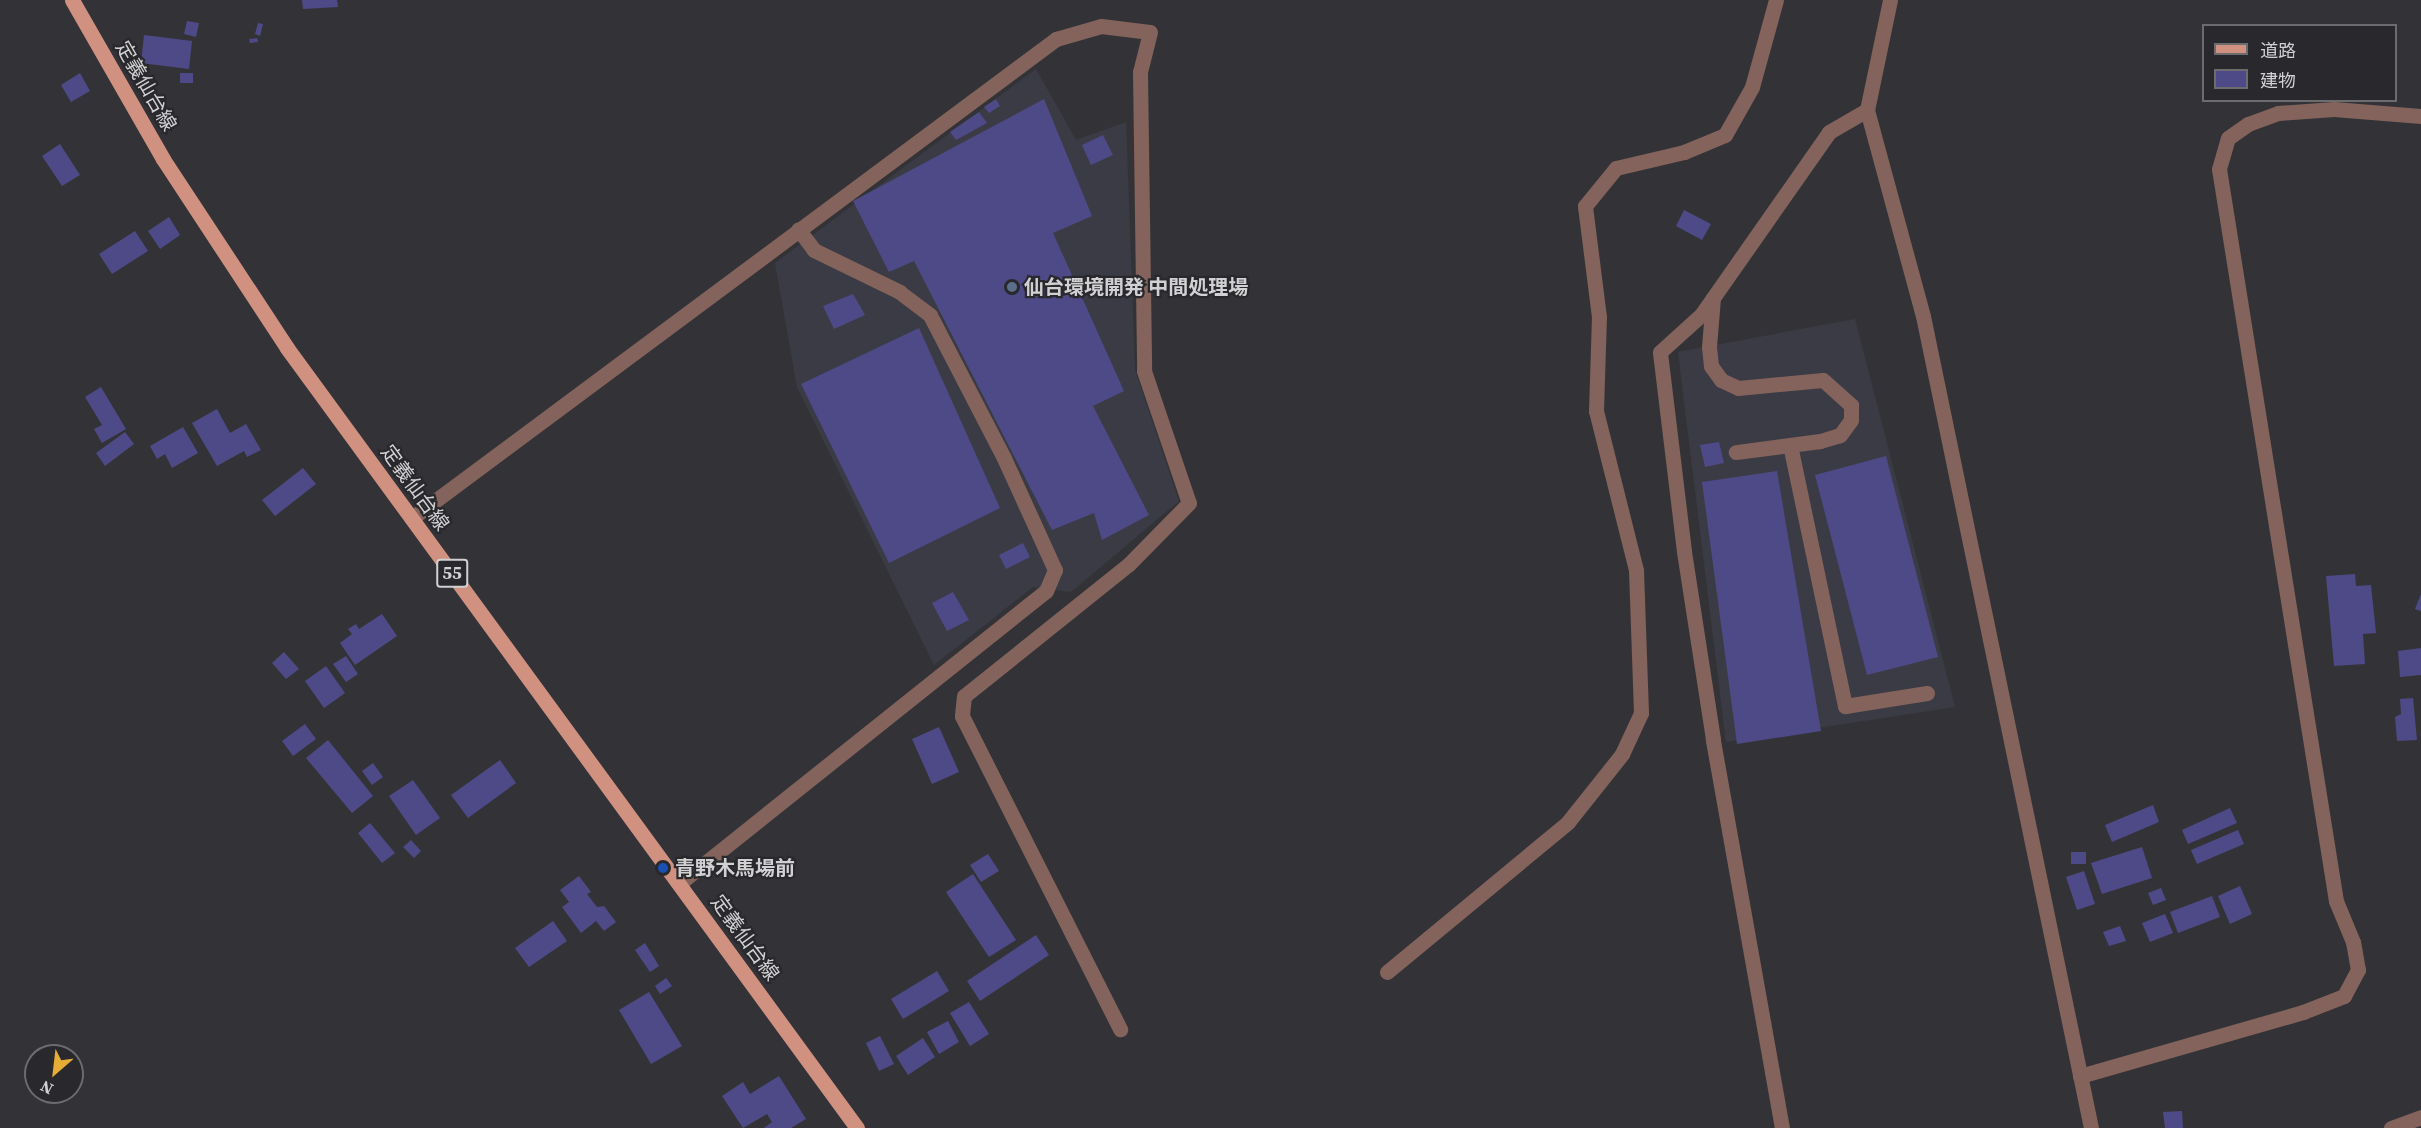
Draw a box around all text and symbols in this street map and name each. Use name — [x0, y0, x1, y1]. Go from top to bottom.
legend — [2202, 24, 2397, 102]
street label: 定義仙台線 — [111, 37, 181, 135]
text: 道路 — [2260, 38, 2296, 63]
text: 建物 — [2260, 68, 2296, 93]
place label: 仙台環境開発 中間処理場 — [1024, 275, 1248, 299]
marker: 仙台環境開発 中間処理場 — [1005, 280, 1019, 294]
street label: 定義仙台線 — [376, 440, 454, 536]
road number: 55 — [436, 558, 468, 588]
place label: 青野木馬場前 — [675, 856, 795, 880]
marker: 青野木馬場前 — [656, 861, 670, 875]
street label: 定義仙台線 — [706, 890, 784, 986]
north arrow — [24, 1044, 84, 1104]
text: N — [36, 1076, 57, 1101]

